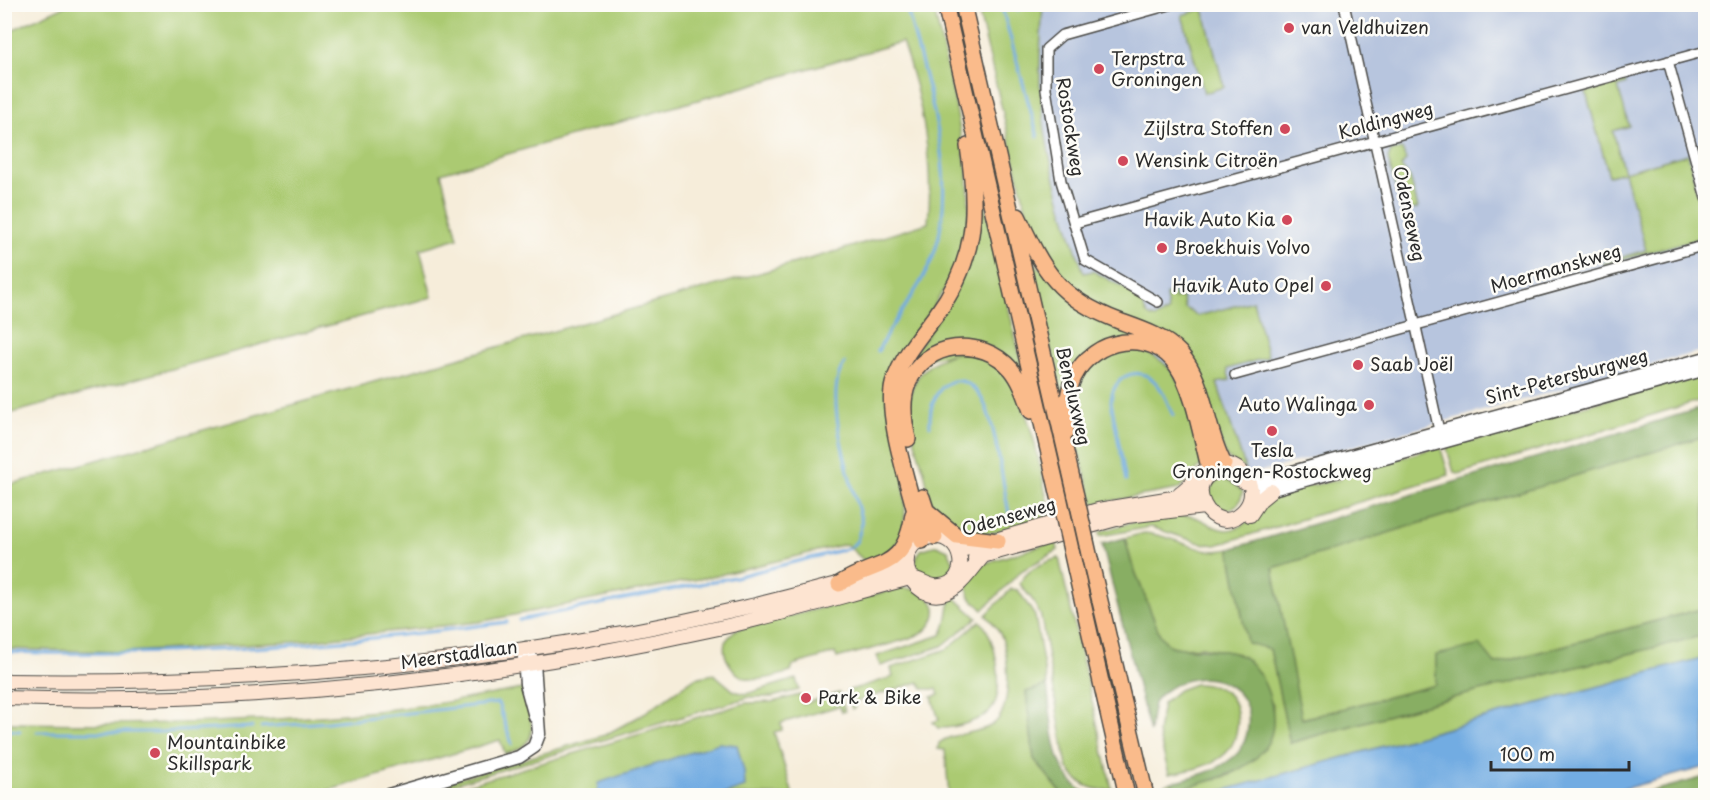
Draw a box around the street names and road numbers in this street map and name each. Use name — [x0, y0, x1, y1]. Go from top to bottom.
street label: Rostockweg — [1050, 75, 1093, 178]
street label: Koldingweg — [1335, 94, 1436, 145]
street label: Odenseweg — [1387, 163, 1434, 264]
street label: Moermanskweg — [1487, 236, 1624, 299]
street label: Sint-Petersburgweg — [1482, 341, 1651, 410]
street label: Beneluxweg — [1050, 343, 1099, 448]
street label: Odenseweg — [958, 489, 1059, 542]
street label: Meerstadlaan — [399, 632, 519, 675]

